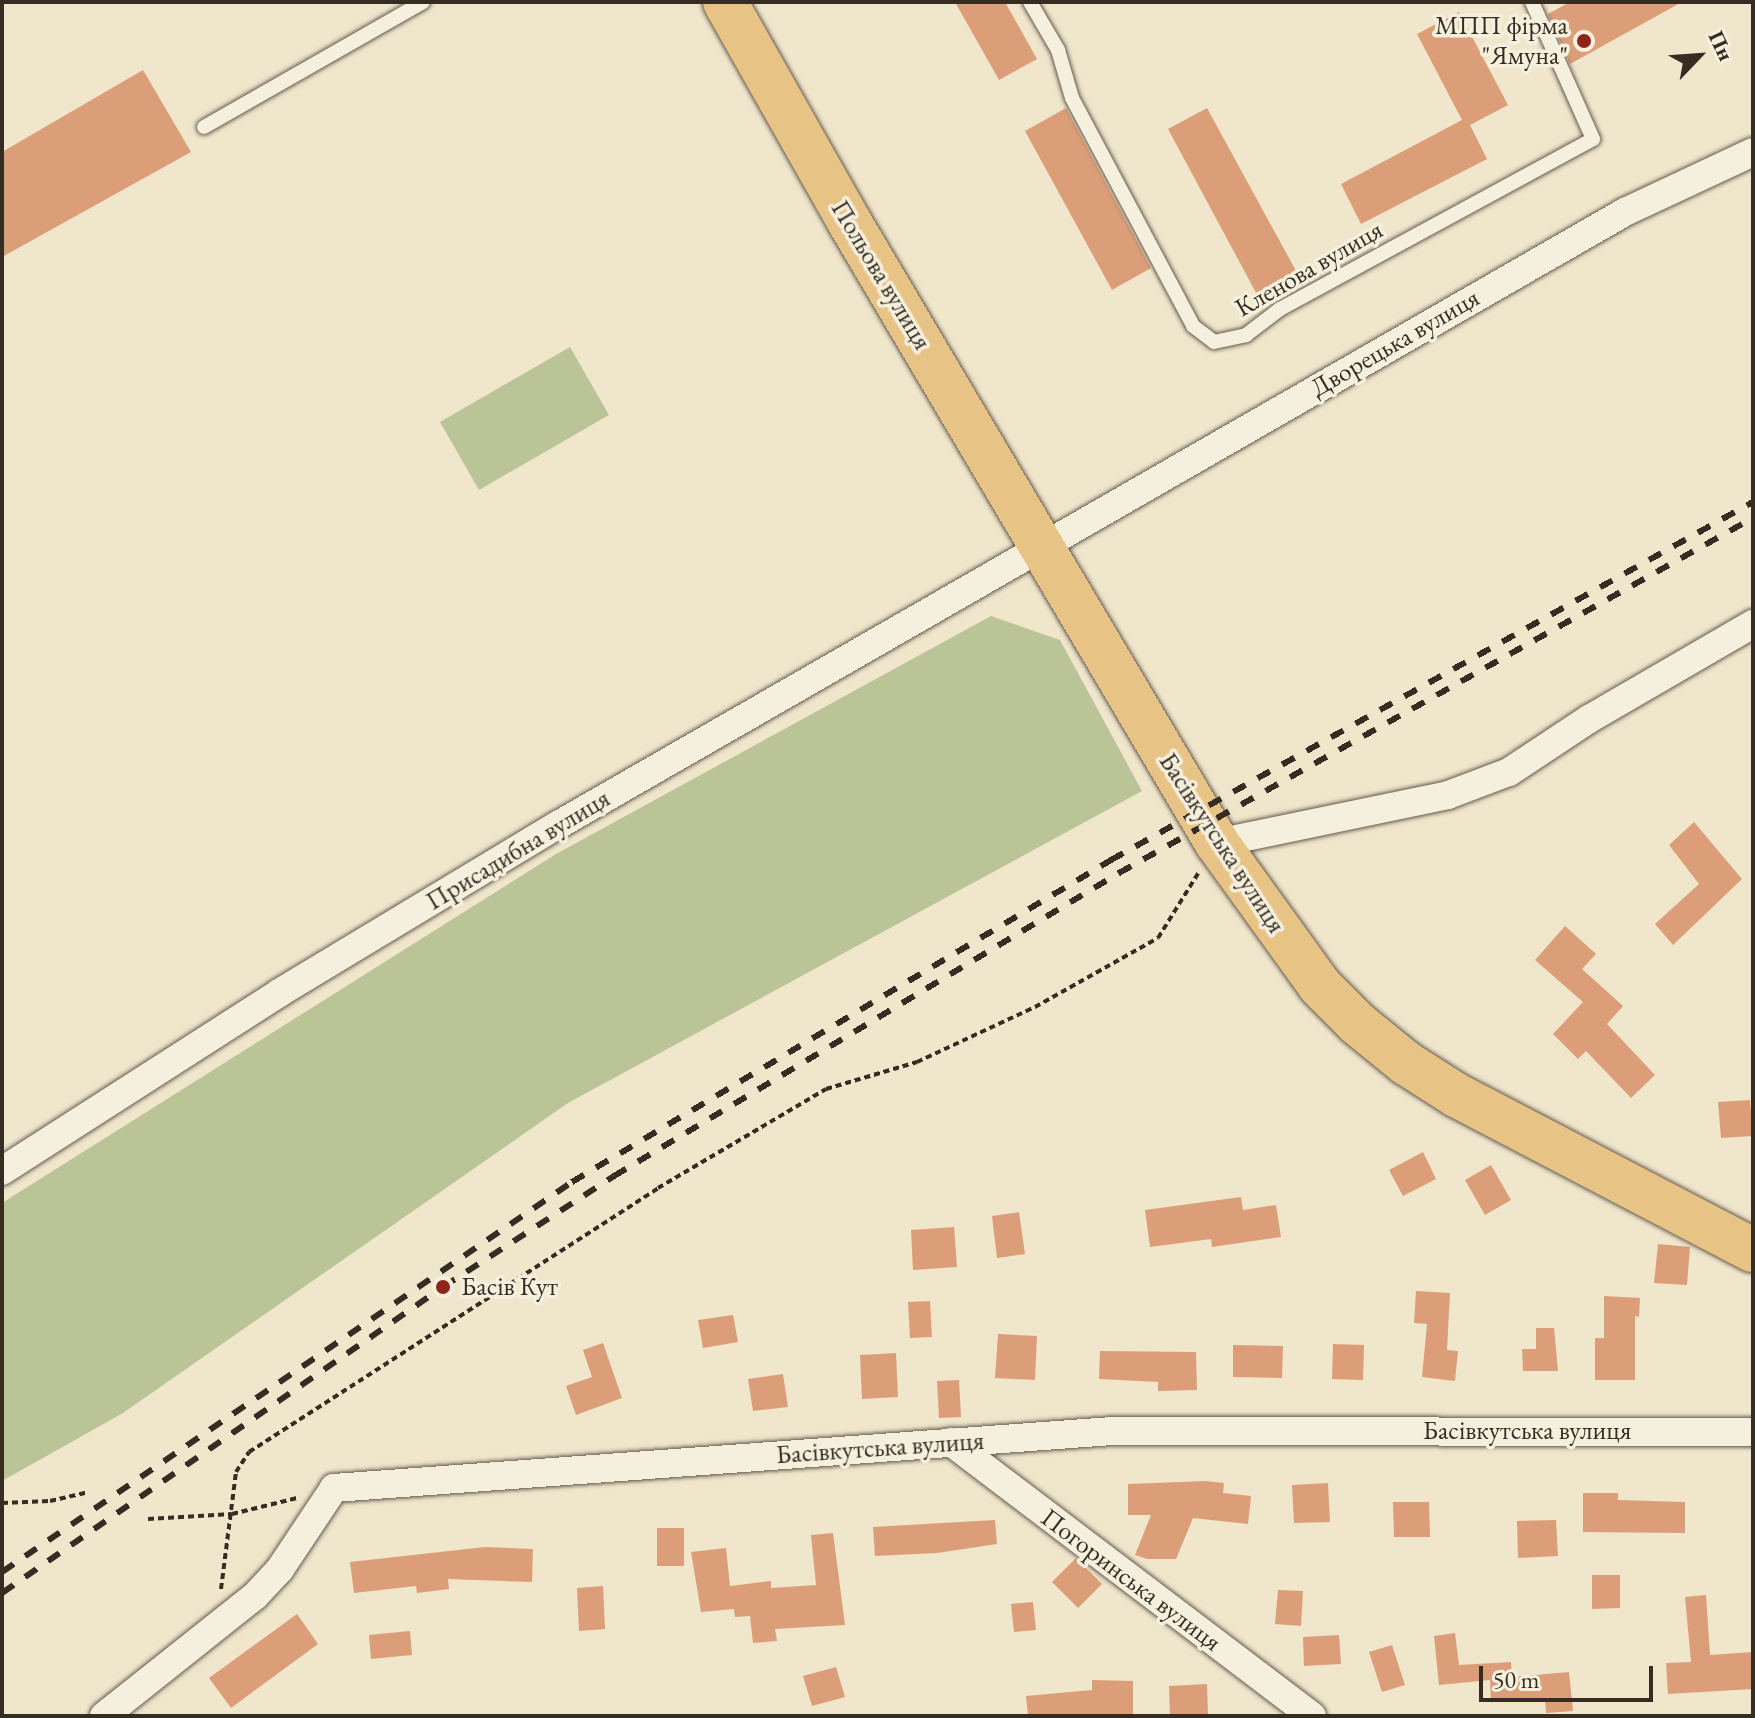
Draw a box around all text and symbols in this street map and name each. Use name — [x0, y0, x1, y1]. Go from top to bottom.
place label: МПП фірма "Ямуна" — [1435, 10, 1568, 72]
north arrow — [1659, 16, 1739, 96]
text: Пн — [1702, 26, 1741, 65]
marker: МПП фірма "Ямуна" — [1575, 32, 1593, 50]
street label: Польова вулиця — [824, 195, 938, 355]
street label: Кленова вулиця — [1230, 214, 1388, 324]
street label: Дворецька вулиця — [1305, 282, 1485, 404]
street label: Басівкутська вулиця — [1152, 747, 1292, 939]
street label: Присадибна вулиця — [420, 783, 616, 917]
place label: Басів Кут — [461, 1271, 558, 1303]
marker: Басів Кут — [432, 1276, 454, 1298]
street label: Басівкутська вулиця — [1423, 1415, 1631, 1447]
street label: Басівкутська вулиця — [775, 1425, 985, 1471]
street label: Погоринська вулиця — [1035, 1502, 1227, 1658]
scale bar — [1483, 1650, 1657, 1700]
text: 50 m — [1493, 1664, 1540, 1695]

